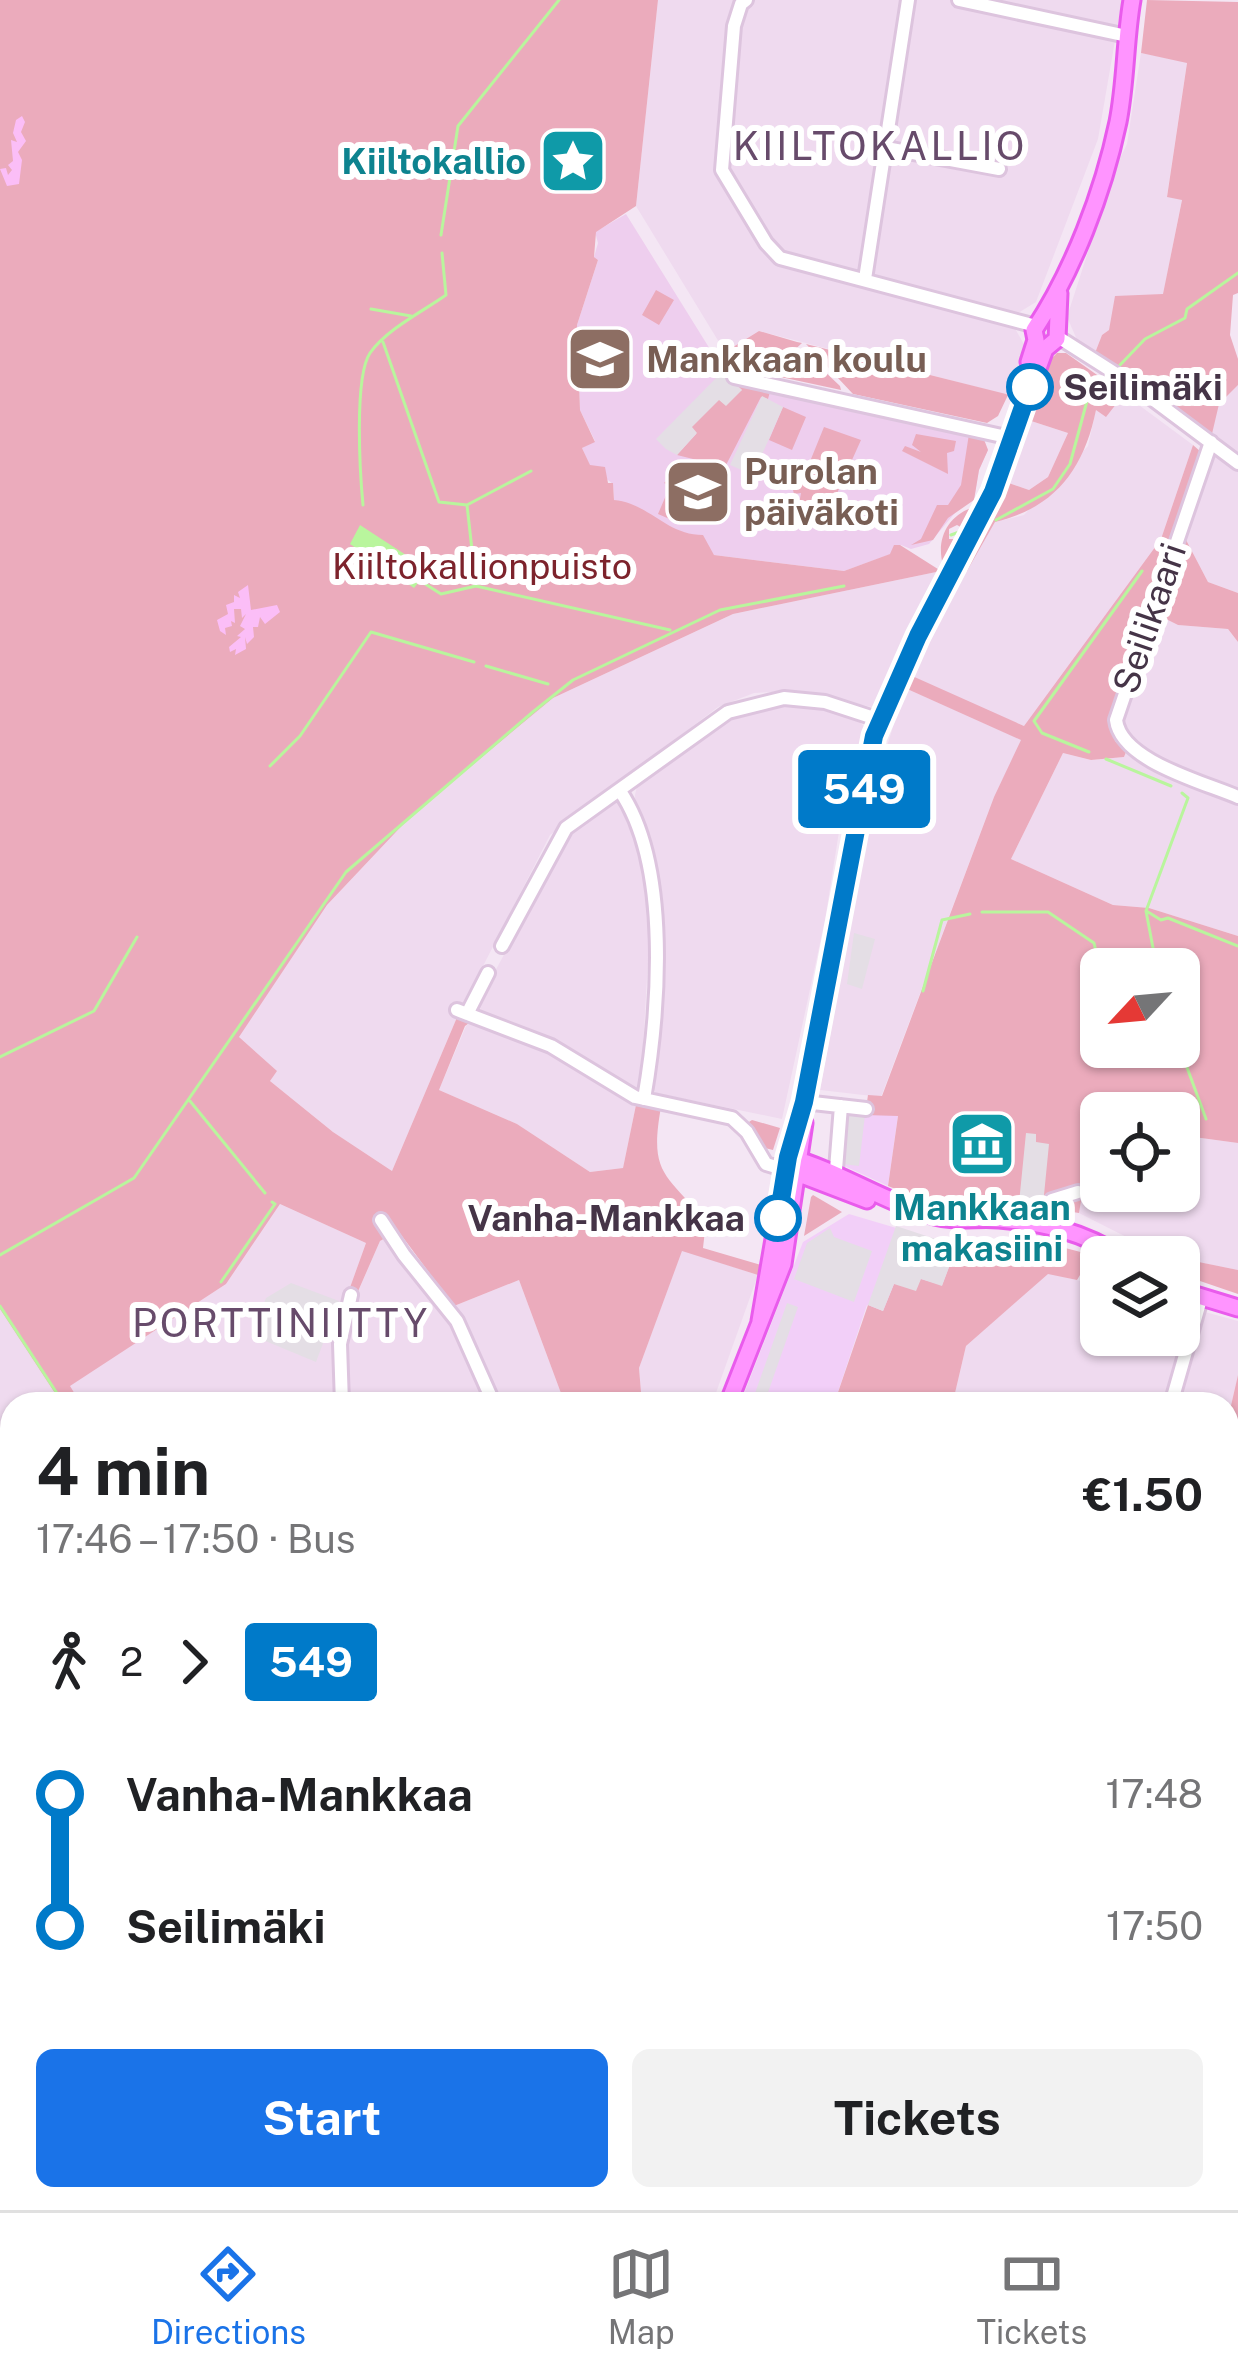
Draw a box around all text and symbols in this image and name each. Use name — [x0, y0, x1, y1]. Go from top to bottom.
district label: KIILTOKALLIO — [733, 123, 1027, 169]
place icon: Kiiltokallio — [538, 126, 608, 196]
place label: Kiiltokallio — [341, 140, 526, 182]
school or university icon: Mankkaan koulu — [565, 324, 635, 394]
place label: Mankkaan koulu — [646, 338, 927, 380]
marker: Seilimäki — [1008, 365, 1052, 409]
place label: Seilimäki — [1063, 366, 1223, 408]
place label: Purolan päiväkoti — [744, 450, 899, 533]
school or university icon: Purolan päiväkoti — [663, 457, 733, 527]
street label: Seilikaari — [1104, 537, 1194, 699]
park label: Kiiltokallionpuisto — [332, 545, 632, 587]
line badge: 549 — [795, 750, 933, 828]
text: 549 — [822, 764, 906, 813]
north arrow — [1080, 948, 1200, 1068]
map controls — [1080, 948, 1200, 1356]
button: locate — [1080, 1092, 1200, 1212]
museum icon: Mankkaan makasiini — [947, 1109, 1017, 1179]
place label: Mankkaan makasiini — [893, 1186, 1071, 1269]
marker: Vanha-Mankkaa — [756, 1196, 800, 1240]
place label: Vanha-Mankkaa — [468, 1197, 745, 1239]
button: layers — [1080, 1236, 1200, 1356]
district label: PORTTINIITTY — [132, 1300, 430, 1346]
text: 4 min — [36, 1432, 210, 1510]
text: €1.50 — [1083, 1468, 1203, 1521]
text: 17:46 – 17:50 · Bus — [36, 1516, 356, 1562]
icon: walk — [36, 1629, 102, 1695]
icon: forward — [161, 1629, 227, 1695]
text: 549 — [269, 1637, 353, 1686]
text: 2 — [120, 1639, 143, 1685]
text: Vanha-Mankkaa — [126, 1768, 473, 1821]
text: 17:48 — [1105, 1771, 1203, 1817]
text: Seilimäki — [126, 1900, 325, 1953]
text: 17:50 — [1106, 1903, 1203, 1949]
button: Start — [36, 2049, 608, 2187]
button: Tickets — [632, 2049, 1203, 2187]
tab: Directions — [151, 2241, 306, 2351]
tab: Map — [608, 2241, 675, 2351]
tab: Tickets — [976, 2241, 1087, 2351]

